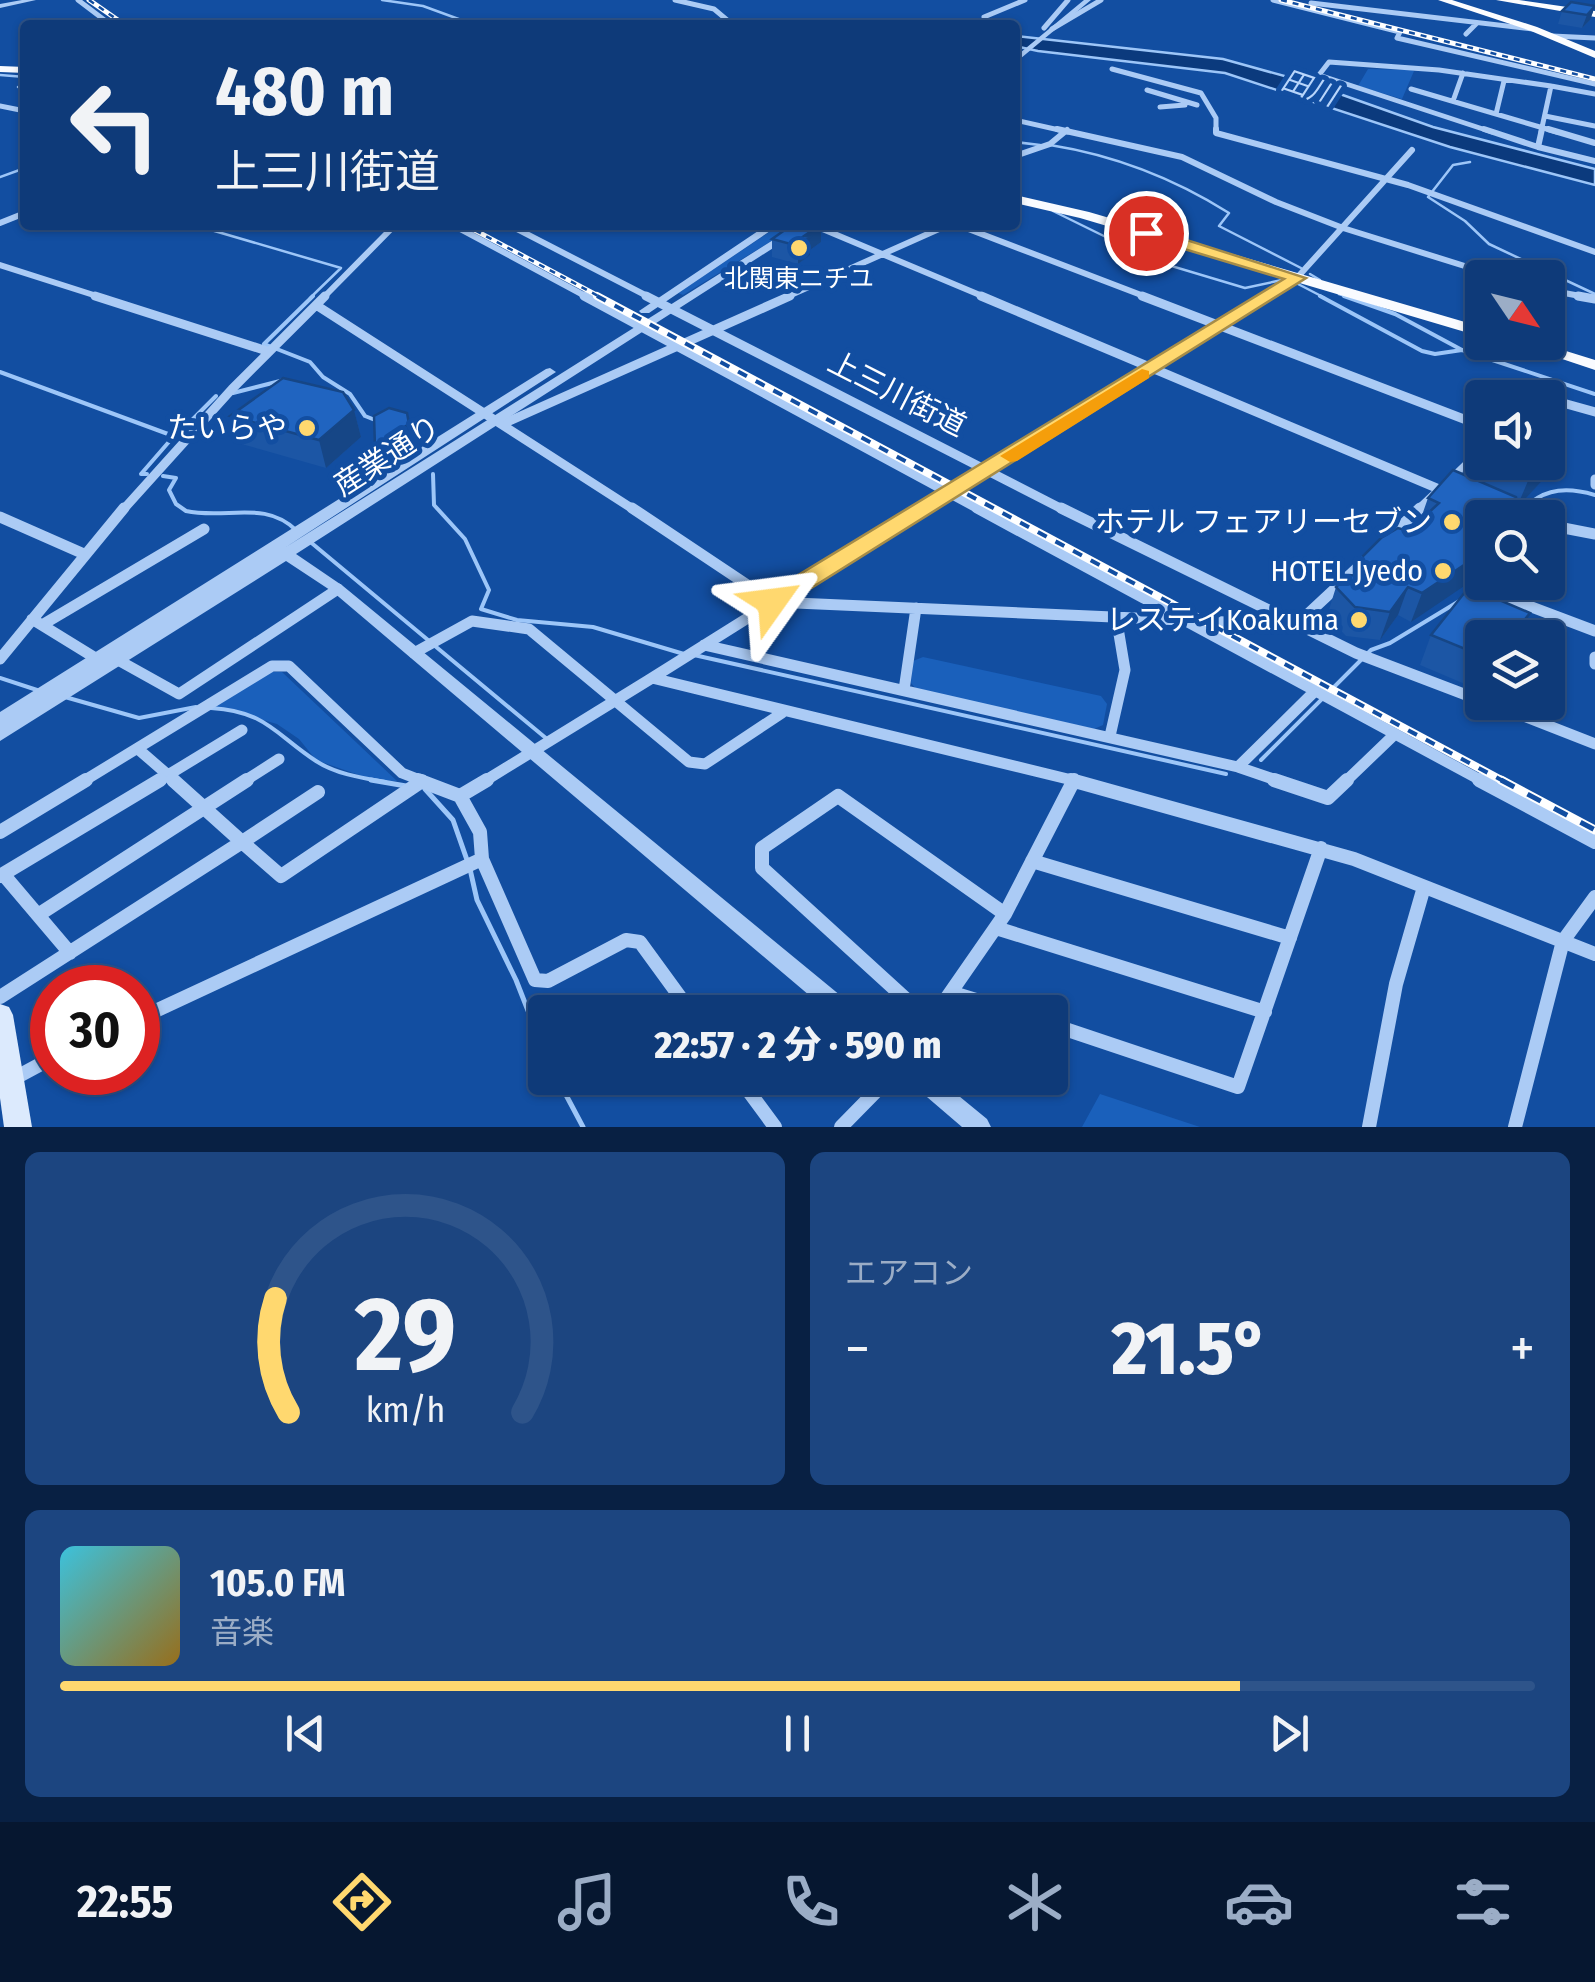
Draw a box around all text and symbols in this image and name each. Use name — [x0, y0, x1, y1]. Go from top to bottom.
text: 480 m — [215, 50, 394, 134]
icon: left — [50, 60, 180, 190]
water label: 田川 — [1277, 63, 1344, 114]
text: 上三川街道 — [215, 145, 440, 199]
pin — [1104, 191, 1189, 276]
icon: arrive — [1119, 206, 1174, 261]
marker: 北関東ニチユ — [788, 237, 810, 259]
north arrow — [1465, 260, 1565, 360]
map controls — [1465, 260, 1565, 720]
place label: 北関東ニチユ — [724, 264, 874, 294]
street label: 上三川街道 — [822, 344, 972, 444]
button: sound — [1465, 380, 1565, 480]
street label: 産業通り — [327, 408, 447, 504]
place label: たいらや — [167, 410, 287, 446]
marker: たいらや — [296, 417, 318, 439]
button: search — [1465, 500, 1565, 600]
place label: ホテル フェアリーセブン — [1095, 504, 1432, 540]
marker: ホテル フェアリーセブン — [1441, 511, 1463, 533]
position arrow — [720, 550, 824, 654]
place label: HOTEL Jyedo — [1271, 553, 1423, 589]
marker: HOTEL Jyedo — [1432, 560, 1454, 582]
place label: レステイKoakuma — [1106, 602, 1339, 638]
marker: レステイKoakuma — [1348, 609, 1370, 631]
button: layers — [1465, 620, 1565, 720]
speed limit sign: 30 — [30, 965, 160, 1095]
text: 22:57 · 2 分 · 590 m — [655, 1022, 941, 1068]
text: エアコン — [845, 1254, 973, 1292]
text: 29 — [353, 1273, 456, 1398]
text: 21.5° — [1112, 1304, 1268, 1394]
text: − — [845, 1316, 870, 1382]
text: + — [1510, 1316, 1535, 1382]
text: km/h — [365, 1389, 445, 1431]
text: 105.0 FM — [210, 1560, 345, 1606]
text: 音楽 — [210, 1613, 274, 1651]
icon: previous — [278, 1706, 333, 1761]
icon: pause — [770, 1706, 825, 1761]
icon: next — [1262, 1706, 1317, 1761]
icon: directions — [327, 1867, 397, 1937]
icon: music — [552, 1867, 622, 1937]
icon: phone — [776, 1867, 846, 1937]
icon: climate — [1000, 1867, 1070, 1937]
icon: car — [1224, 1867, 1294, 1937]
icon: filters — [1448, 1867, 1518, 1937]
text: 22:55 — [77, 1875, 173, 1929]

